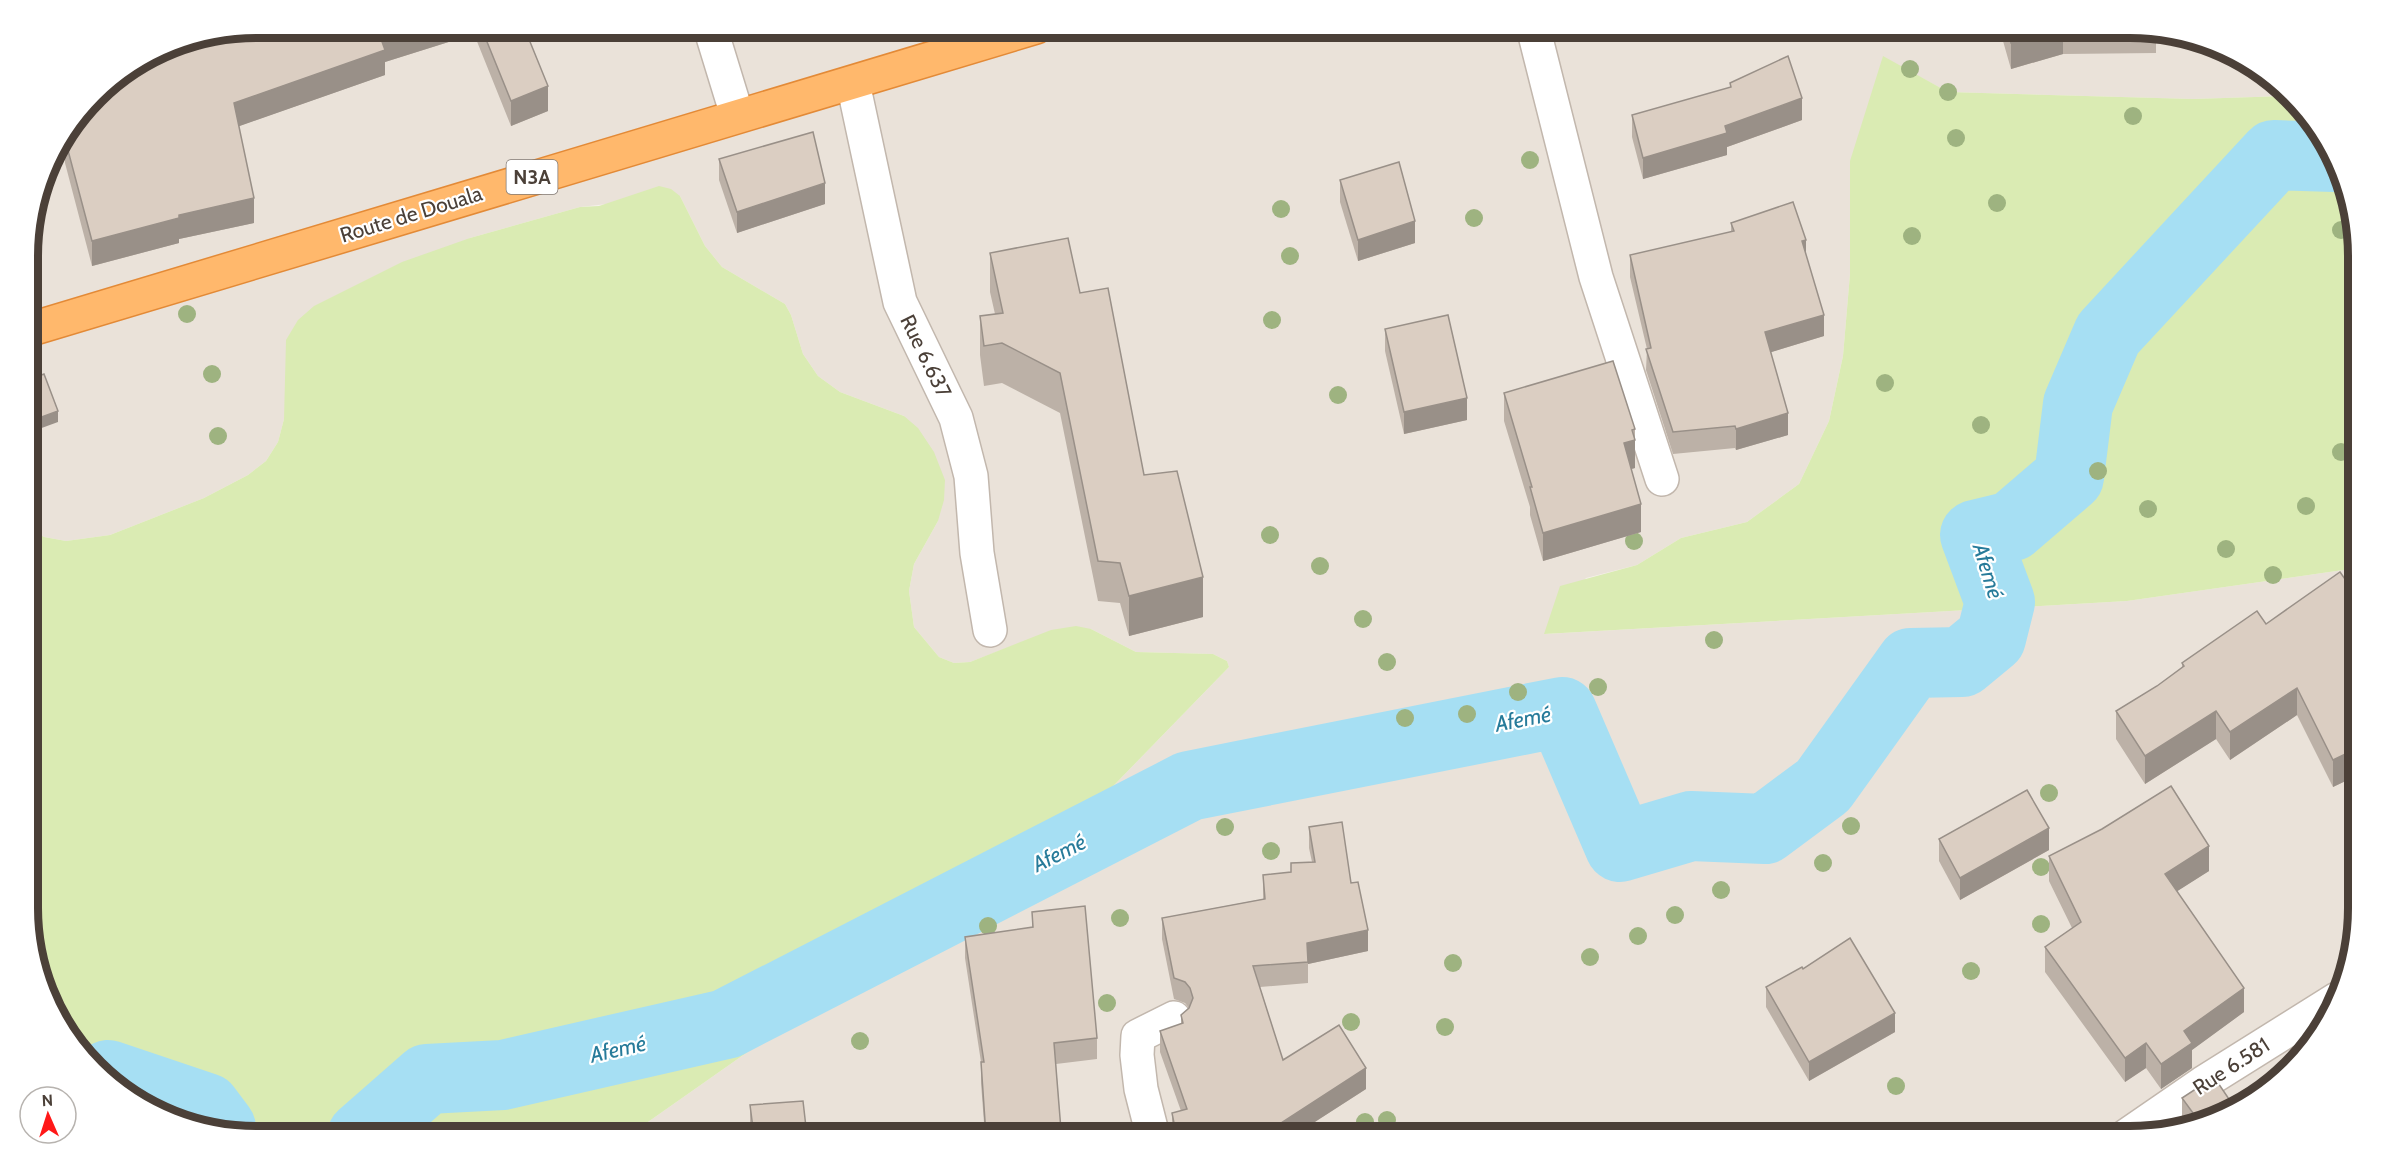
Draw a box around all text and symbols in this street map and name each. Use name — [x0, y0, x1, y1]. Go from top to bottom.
road number: N3A — [506, 160, 558, 194]
street label: Route de Douala — [337, 181, 485, 247]
street label: Rue 6.637 — [895, 311, 957, 402]
water label: Afemé — [1967, 539, 2009, 602]
water label: Afemé — [1492, 700, 1553, 738]
water label: Afemé — [1027, 828, 1090, 878]
water label: Afemé — [586, 1029, 649, 1069]
street label: Rue 6.581 — [2188, 1032, 2274, 1100]
north arrow — [18, 1085, 78, 1145]
text: N — [41, 1091, 53, 1110]

